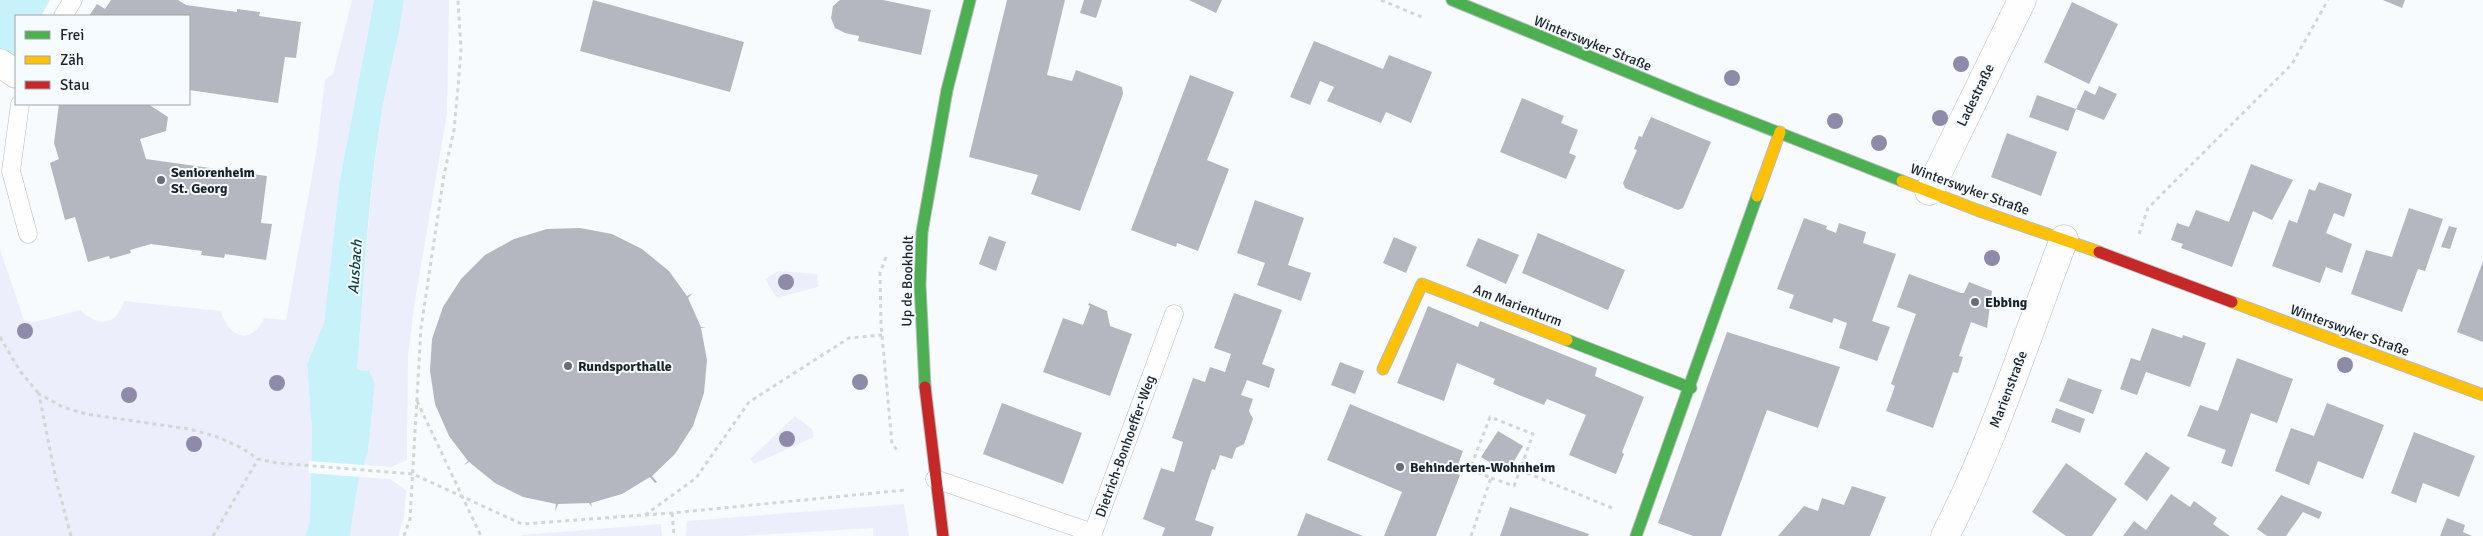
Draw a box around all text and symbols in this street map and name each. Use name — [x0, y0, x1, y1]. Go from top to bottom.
street label: Winterswyker Straße — [1531, 12, 1654, 75]
legend — [15, 15, 190, 105]
text: Frei — [60, 26, 84, 44]
text: Zäh — [60, 51, 84, 69]
street label: Ladestraße — [1953, 61, 1998, 129]
text: Stau — [60, 76, 89, 94]
street label: Winterswyker Straße — [1908, 160, 2032, 219]
place label: Seniorenheim St. Georg — [171, 164, 255, 197]
marker: Seniorenheim St. Georg — [155, 174, 167, 186]
street label: Up de Bookholt — [898, 235, 917, 327]
water label: Ausbach — [344, 238, 366, 295]
street label: Am Marienturm — [1471, 281, 1565, 330]
place label: Ebbing — [1985, 294, 2028, 311]
marker: Ebbing — [1969, 296, 1981, 308]
street label: Winterswyker Straße — [2288, 301, 2412, 360]
street label: Marienstraße — [1986, 348, 2031, 430]
place label: Rundsporthalle — [578, 358, 672, 375]
marker: Rundsporthalle — [562, 360, 574, 372]
street label: Dietrich-Bonhoeffer-Weg — [1092, 373, 1159, 520]
place label: Behinderten-Wohnheim — [1410, 459, 1555, 476]
marker: Behinderten-Wohnheim — [1394, 461, 1406, 473]

